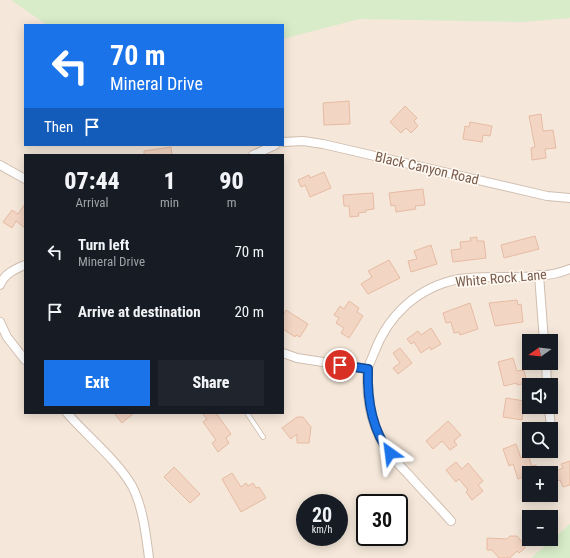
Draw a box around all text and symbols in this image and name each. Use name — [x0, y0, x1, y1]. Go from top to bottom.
text: 70 m — [110, 39, 166, 72]
icon: left — [44, 40, 96, 92]
text: Mineral Drive — [110, 73, 203, 94]
icon: arrive — [81, 116, 103, 138]
text: Then — [44, 118, 73, 136]
street label: Black Canyon Road — [374, 148, 480, 188]
text: 07:44 — [64, 167, 120, 195]
text: 1 — [163, 167, 176, 195]
text: 90 — [219, 167, 244, 195]
text: Arrival — [75, 195, 109, 210]
text: min — [160, 195, 179, 210]
text: m — [227, 195, 236, 210]
text: Turn left — [78, 236, 129, 254]
icon: left — [44, 241, 66, 263]
text: 70 m — [234, 243, 264, 261]
text: Mineral Drive — [78, 254, 145, 269]
street label: White Rock Lane — [455, 266, 548, 290]
icon: arrive — [44, 301, 66, 323]
text: Arrive at destination — [78, 303, 201, 321]
text: 20 m — [234, 303, 264, 321]
north arrow — [522, 334, 558, 370]
map controls — [522, 334, 558, 546]
pin — [323, 348, 357, 382]
icon: arrive — [329, 354, 351, 376]
button: Exit — [44, 360, 150, 406]
button: Share — [158, 360, 264, 406]
button: sound — [522, 378, 558, 414]
button: search — [522, 422, 558, 458]
position arrow — [369, 432, 411, 474]
button: + — [522, 466, 558, 502]
speed limit sign: 30 — [356, 494, 408, 546]
text: 20 — [312, 503, 332, 527]
button: − — [522, 510, 558, 546]
text: km/h — [312, 524, 332, 535]

